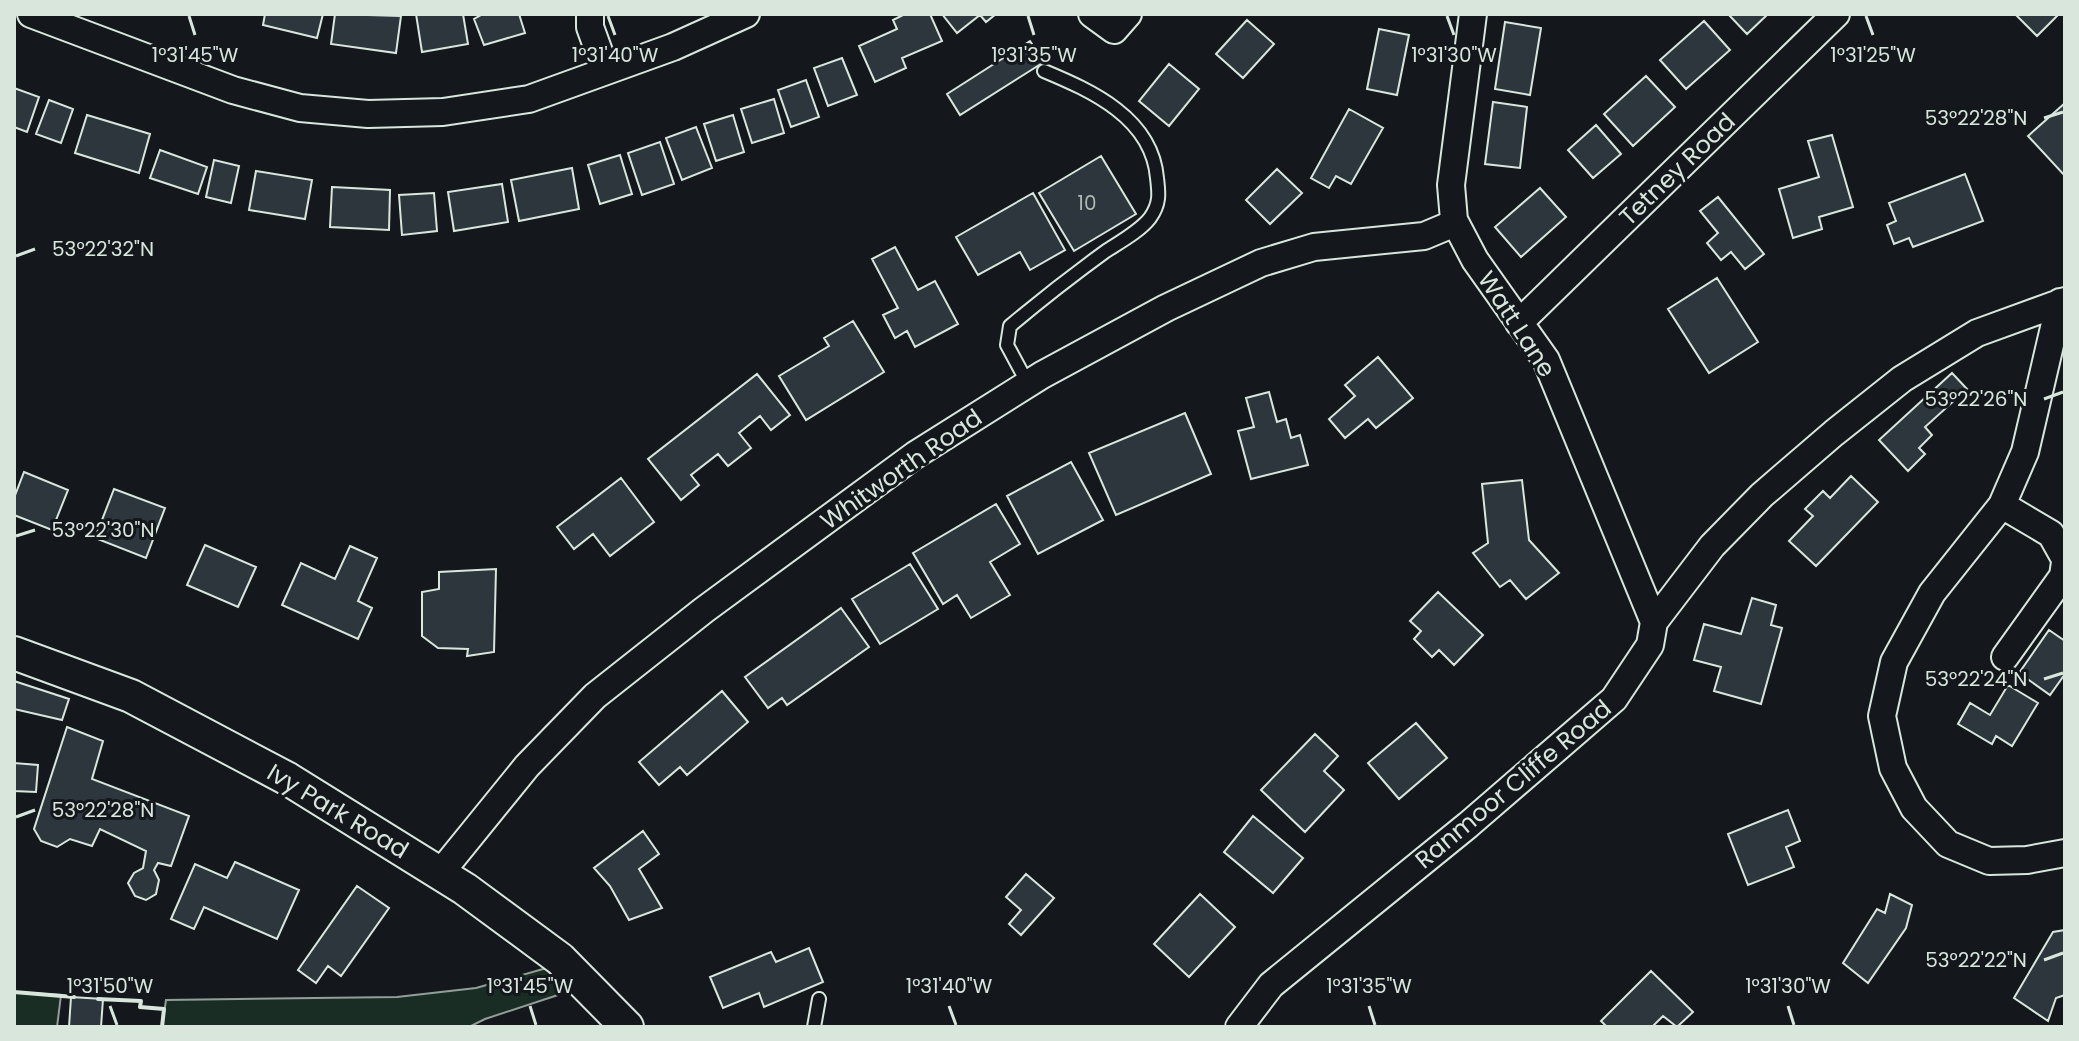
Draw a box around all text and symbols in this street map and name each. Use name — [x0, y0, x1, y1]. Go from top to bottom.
text: 1°31'45"W — [152, 41, 239, 69]
text: 1°31'40"W — [572, 41, 659, 69]
text: 1°31'35"W — [991, 41, 1077, 69]
text: 1°31'30"W — [1411, 41, 1497, 69]
text: 1°31'25"W — [1830, 41, 1916, 69]
text: 53°22'28"N — [1925, 104, 2027, 132]
street label: Tetney Road — [1612, 105, 1742, 233]
house number: 10 — [1078, 189, 1096, 217]
text: 53°22'32"N — [52, 235, 154, 263]
street label: Watt Lane — [1470, 265, 1564, 383]
text: 53°22'26"N — [1925, 385, 2027, 413]
street label: Whitworth Road — [814, 401, 988, 537]
text: 53°22'30"N — [52, 516, 154, 544]
text: 53°22'24"N — [1925, 665, 2027, 693]
street label: Ranmoor Cliffe Road — [1408, 692, 1618, 876]
street label: Ivy Park Road — [261, 756, 415, 866]
text: 53°22'28"N — [52, 796, 154, 824]
text: 53°22'22"N — [1925, 946, 2027, 974]
text: 1°31'50"W — [67, 972, 154, 1000]
text: 1°31'45"W — [487, 972, 574, 1000]
text: 1°31'40"W — [906, 972, 993, 1000]
text: 1°31'35"W — [1326, 972, 1412, 1000]
text: 1°31'30"W — [1745, 972, 1831, 1000]

